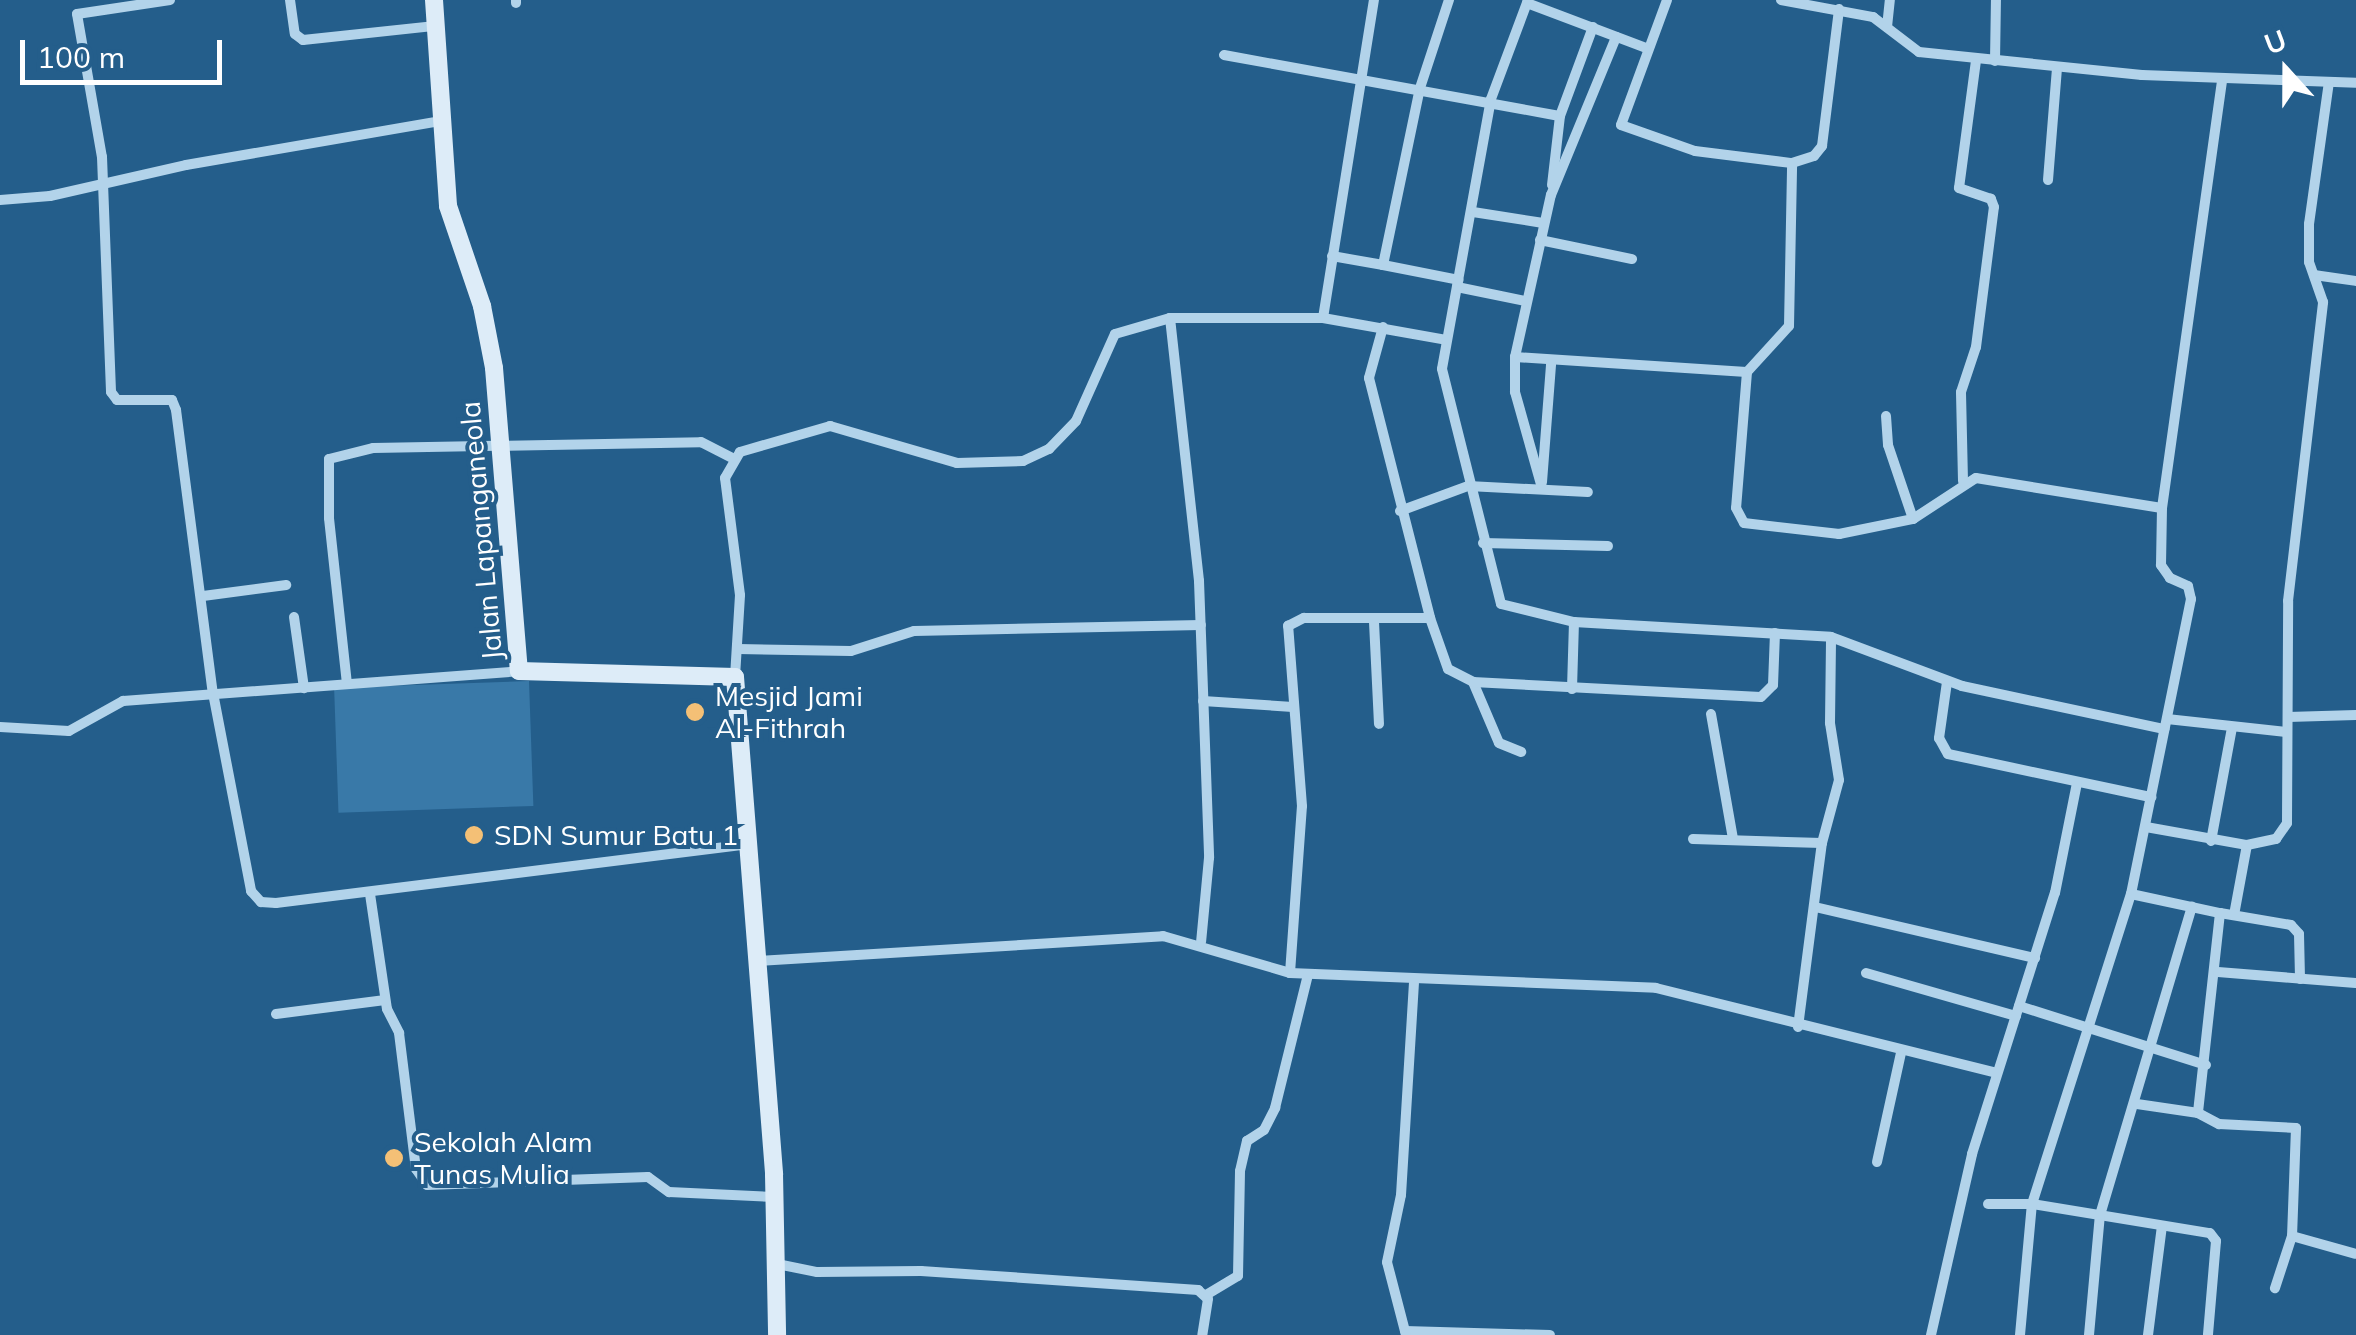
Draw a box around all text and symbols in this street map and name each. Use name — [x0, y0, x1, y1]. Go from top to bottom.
scale bar — [25, 20, 228, 82]
north arrow — [2236, 20, 2336, 120]
text: U — [2259, 21, 2291, 62]
text: 100 m — [37, 38, 125, 76]
street label: Jalan Lapanganeola — [453, 400, 509, 662]
place label: Mesjid Jami Al-Fithrah — [715, 679, 863, 745]
marker: Mesjid Jami Al-Fithrah — [684, 701, 706, 723]
place label: SDN Sumur Batu 1 — [494, 818, 738, 852]
marker: SDN Sumur Batu 1 — [463, 824, 485, 846]
place label: Sekolah Alam Tunas Mulia — [414, 1125, 593, 1191]
marker: Sekolah Alam Tunas Mulia — [383, 1147, 405, 1169]

